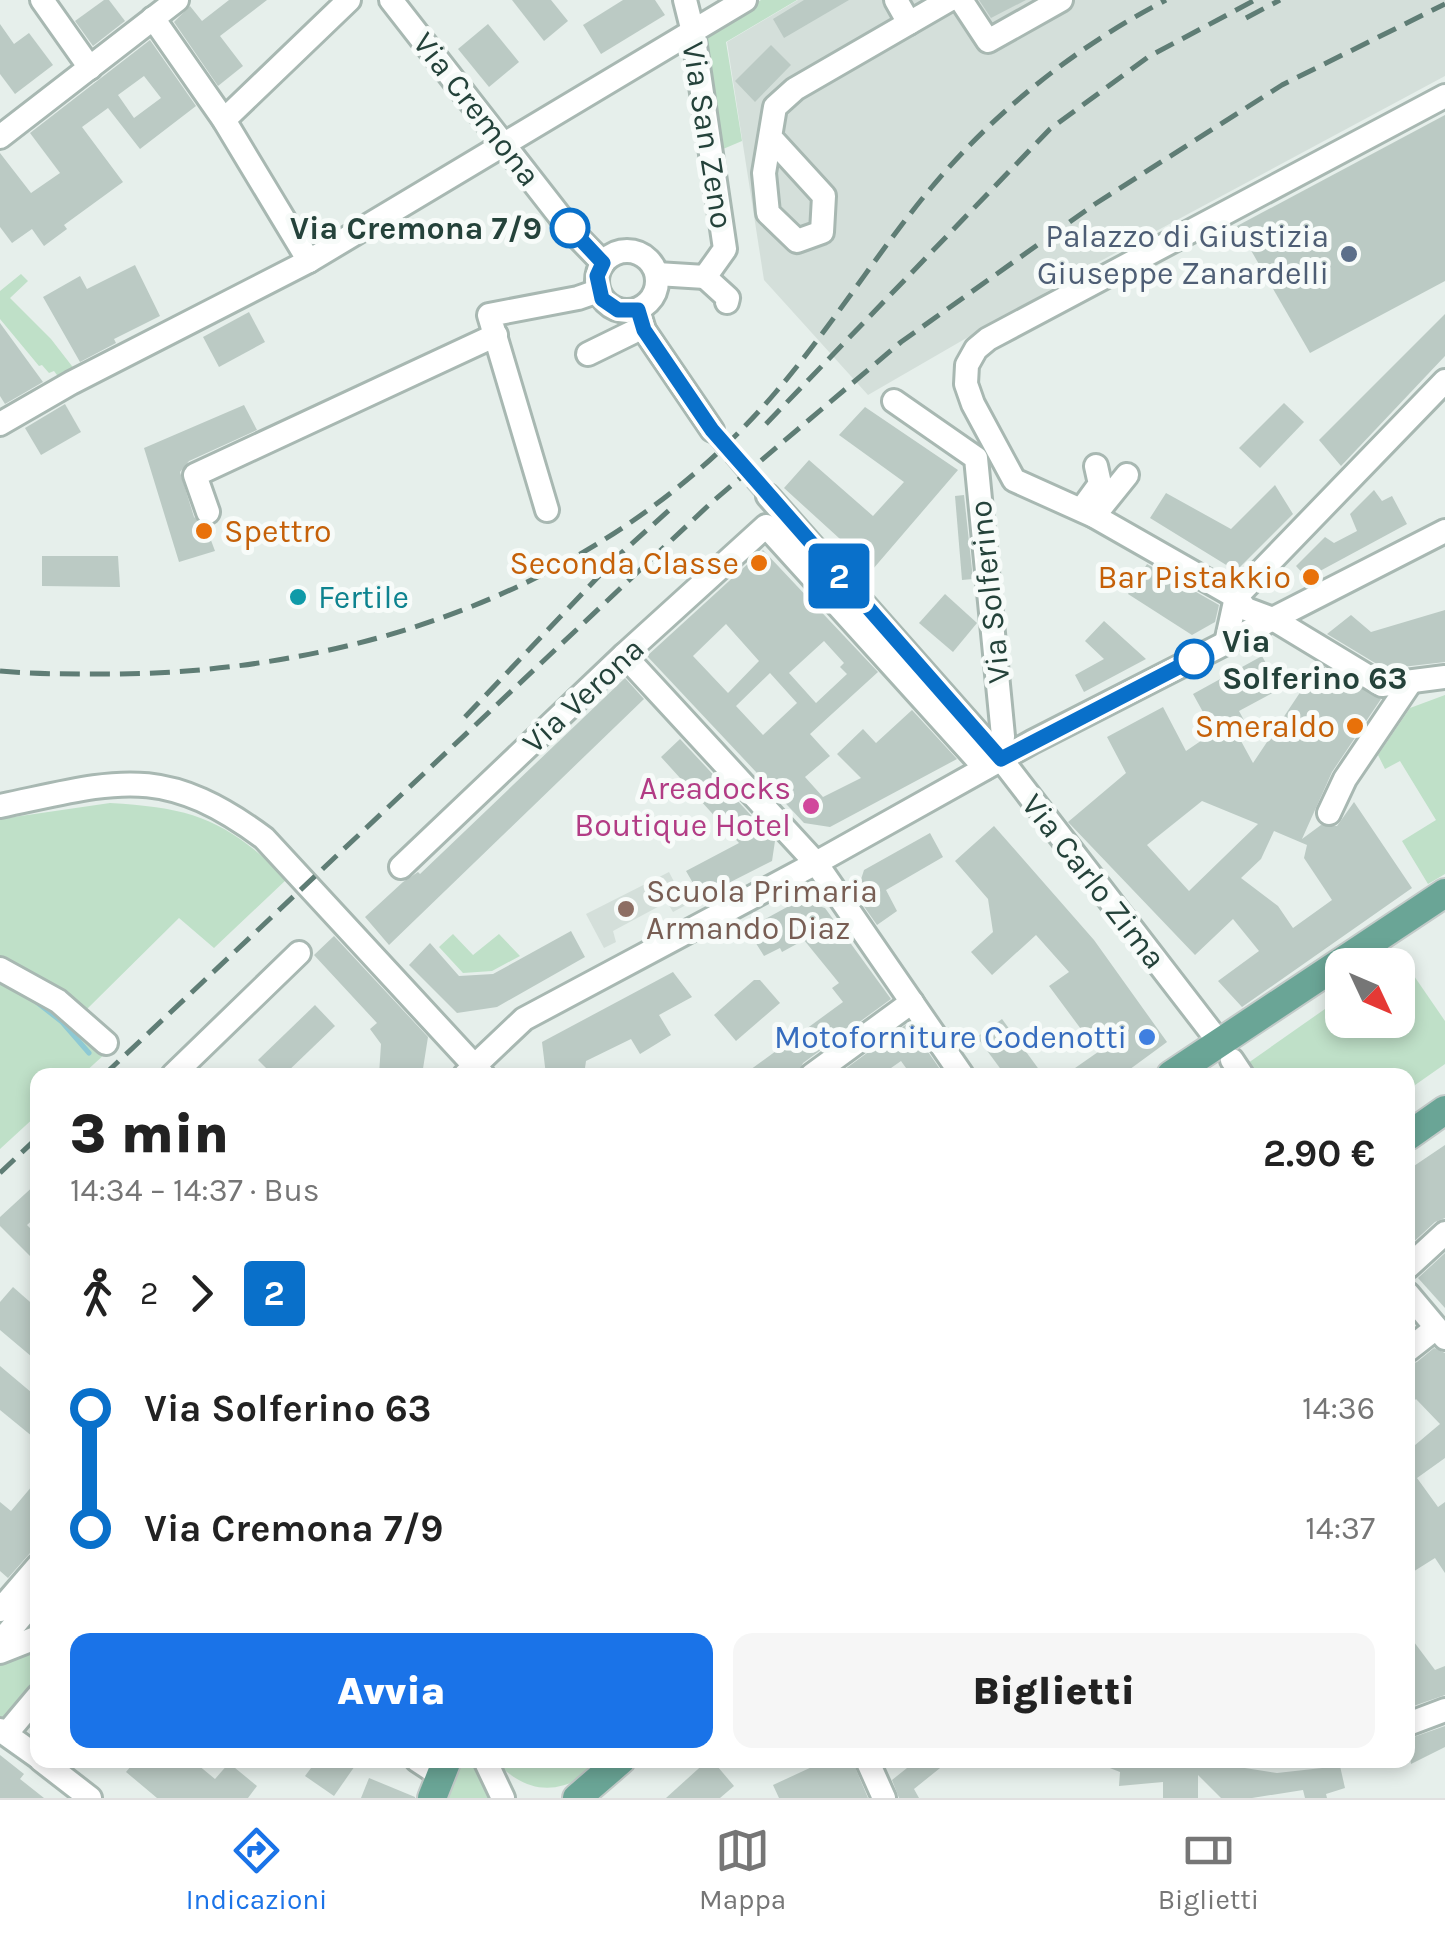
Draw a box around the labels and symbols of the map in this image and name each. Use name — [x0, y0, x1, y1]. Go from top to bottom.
street label: Via Cremona — [405, 25, 548, 193]
street label: Via San Zeno — [674, 39, 741, 231]
marker: Via Cremona 7/9 — [551, 209, 589, 247]
place label: Via Cremona 7/9 — [290, 210, 542, 247]
place label: Palazzo di Giustizia Giuseppe Zanardelli — [1037, 218, 1329, 292]
marker: Palazzo di Giustizia Giuseppe Zanardelli — [1338, 243, 1360, 265]
street label: Via Solferino — [961, 499, 1018, 685]
place label: Spettro — [224, 513, 332, 550]
marker: Spettro — [193, 520, 215, 542]
line badge: 2 — [806, 544, 872, 608]
place label: Seconda Classe — [509, 545, 739, 582]
marker: Seconda Classe — [748, 552, 770, 574]
place label: Bar Pistakkio — [1098, 559, 1291, 596]
marker: Bar Pistakkio — [1300, 566, 1322, 588]
place label: Fertile — [318, 579, 409, 616]
marker: Fertile — [287, 586, 309, 608]
place label: Via Solferino 63 — [1222, 623, 1408, 697]
street label: Via Verona — [515, 630, 652, 761]
marker: Via Solferino 63 — [1175, 640, 1213, 678]
place label: Smeraldo — [1195, 708, 1335, 745]
marker: Smeraldo — [1344, 715, 1366, 737]
place label: Areadocks Boutique Hotel — [574, 770, 791, 844]
street label: Via Carlo Zima — [1014, 787, 1173, 976]
marker: Areadocks Boutique Hotel — [800, 795, 822, 817]
place label: Scuola Primaria Armando Diaz — [646, 873, 878, 947]
marker: Scuola Primaria Armando Diaz — [615, 898, 637, 920]
north arrow — [1325, 948, 1415, 1038]
place label: Motoforniture Codenotti — [774, 1019, 1127, 1056]
marker: Motoforniture Codenotti — [1136, 1026, 1158, 1048]

